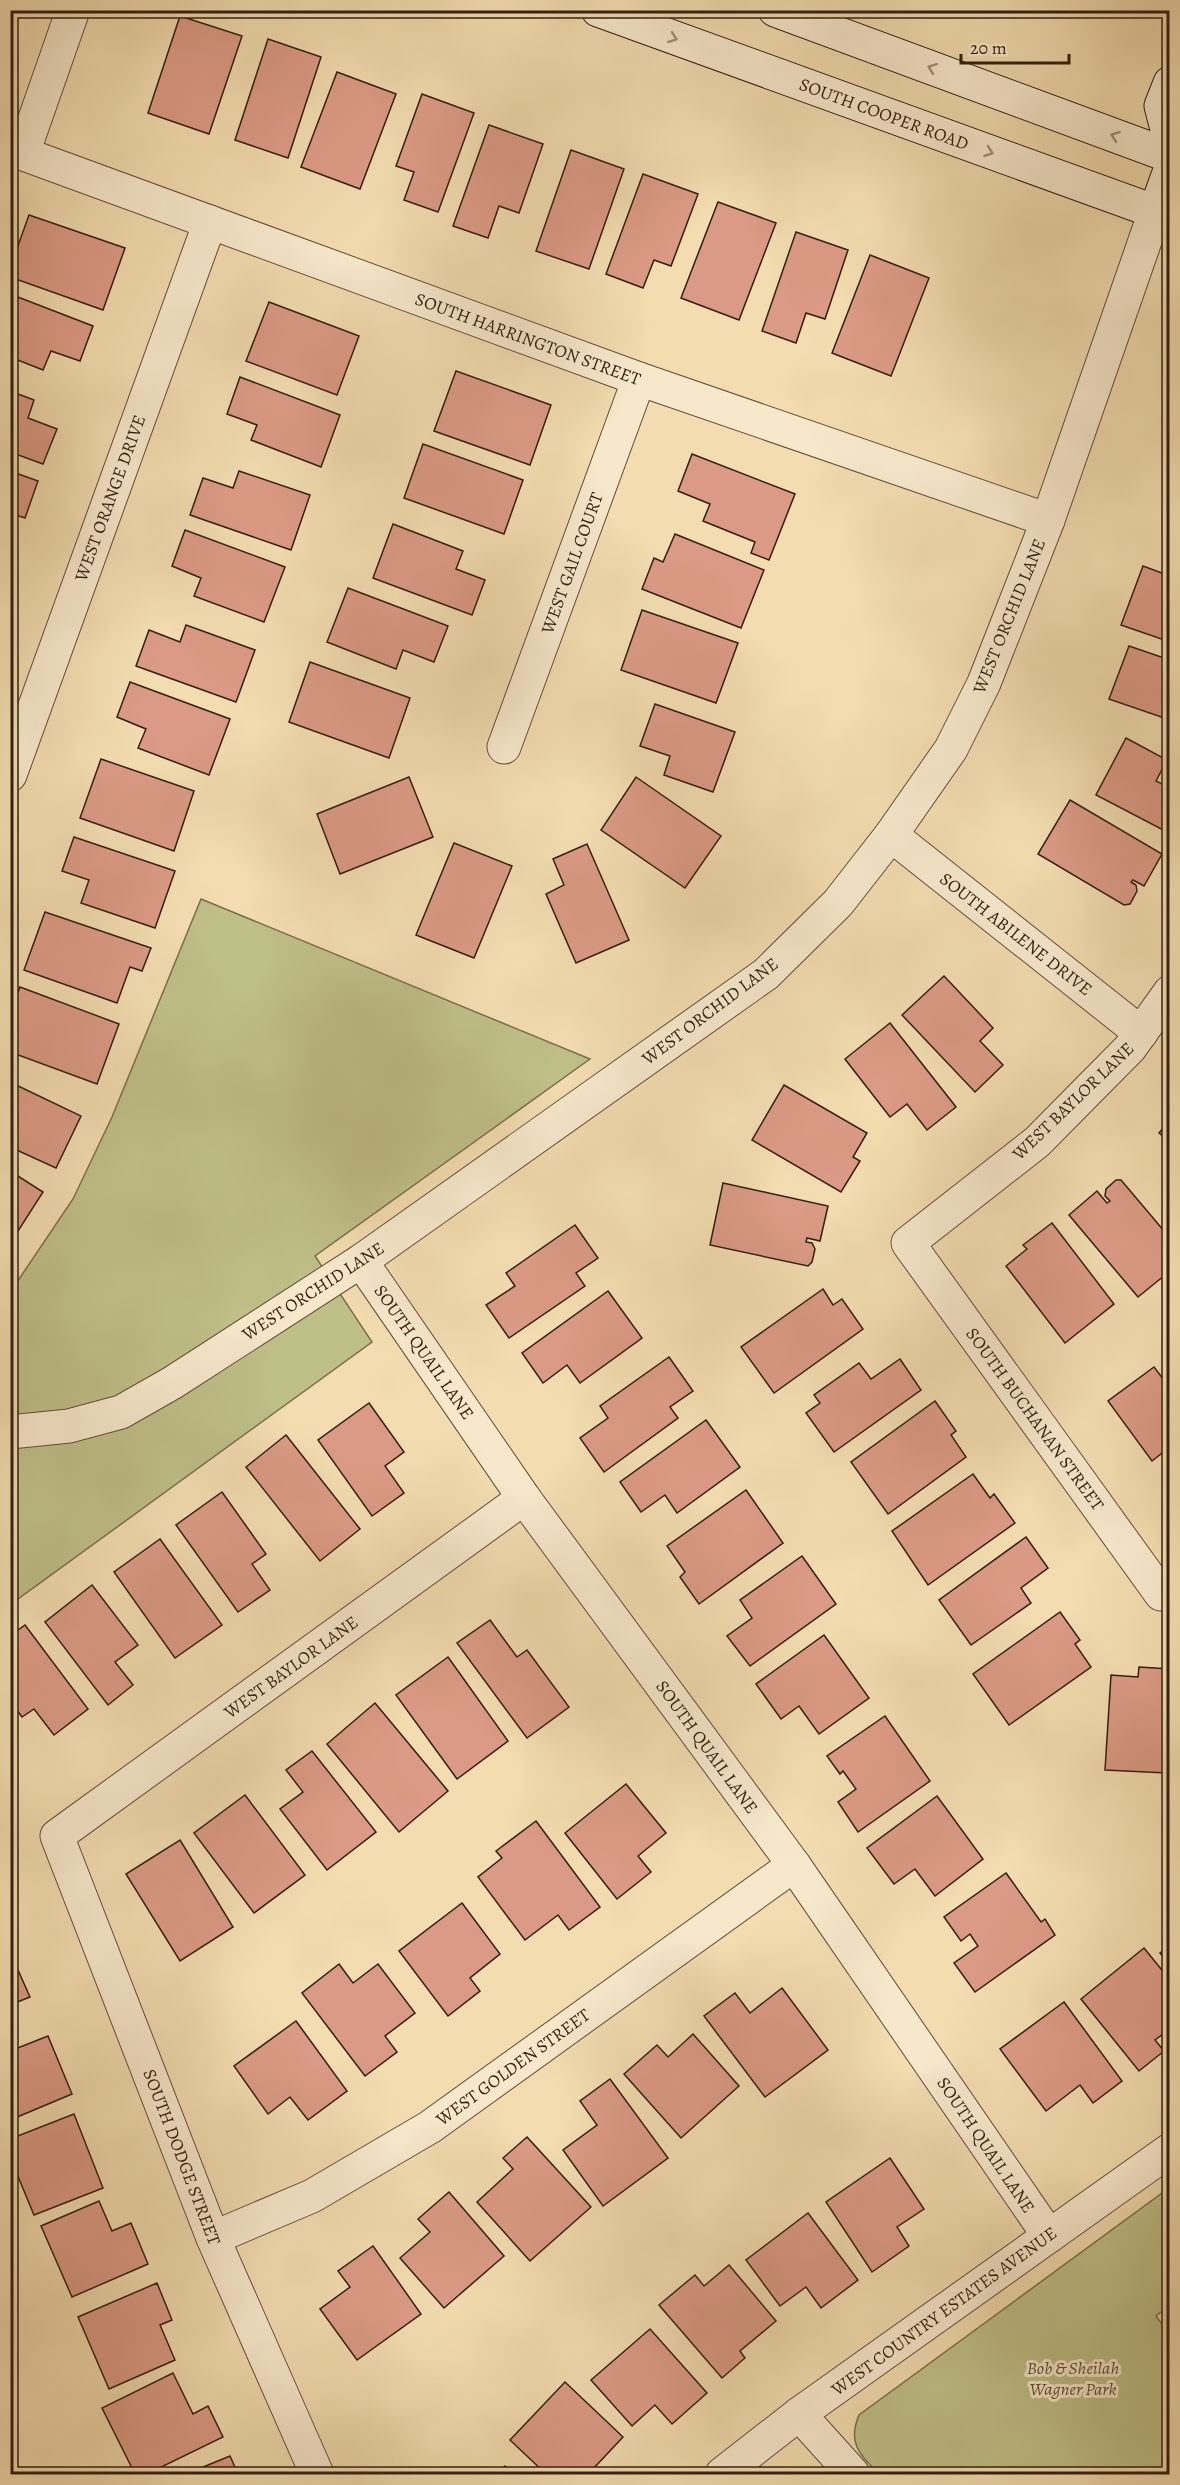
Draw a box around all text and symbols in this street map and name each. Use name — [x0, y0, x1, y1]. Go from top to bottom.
scale bar — [961, 27, 1069, 65]
one-way arrow — [667, 30, 678, 43]
text: 20 m — [970, 36, 1007, 60]
one-way arrow — [927, 63, 938, 76]
street label: SOUTH COOPER ROAD — [796, 72, 972, 156]
one-way arrow — [1110, 131, 1121, 143]
one-way arrow — [983, 144, 994, 157]
street label: SOUTH HARRINGTON STREET — [412, 287, 644, 391]
street label: WEST ORANGE DRIVE — [68, 412, 151, 585]
street label: WEST GAIL COURT — [535, 489, 609, 638]
street label: WEST ORCHID LANE — [967, 535, 1051, 698]
street label: SOUTH ABILENE DRIVE — [935, 867, 1097, 1001]
street label: WEST ORCHID LANE — [636, 952, 783, 1071]
street label: WEST BAYLOR LANE — [1006, 1037, 1139, 1166]
street label: WEST ORCHID LANE — [237, 1236, 389, 1346]
street label: SOUTH QUAIL LANE — [369, 1280, 479, 1424]
street label: SOUTH BUCHANAN STREET — [960, 1323, 1110, 1515]
street label: WEST BAYLOR LANE — [218, 1610, 363, 1724]
street label: SOUTH QUAIL LANE — [650, 1676, 764, 1818]
street label: WEST GOLDEN STREET — [430, 2003, 595, 2132]
street label: SOUTH DODGE STREET — [137, 2066, 227, 2249]
street label: SOUTH QUAIL LANE — [932, 2072, 1040, 2218]
street label: WEST COUNTRY ESTATES AVENUE — [826, 2221, 1062, 2402]
park label: Bob & Sheilah Wagner Park — [1027, 2356, 1119, 2401]

